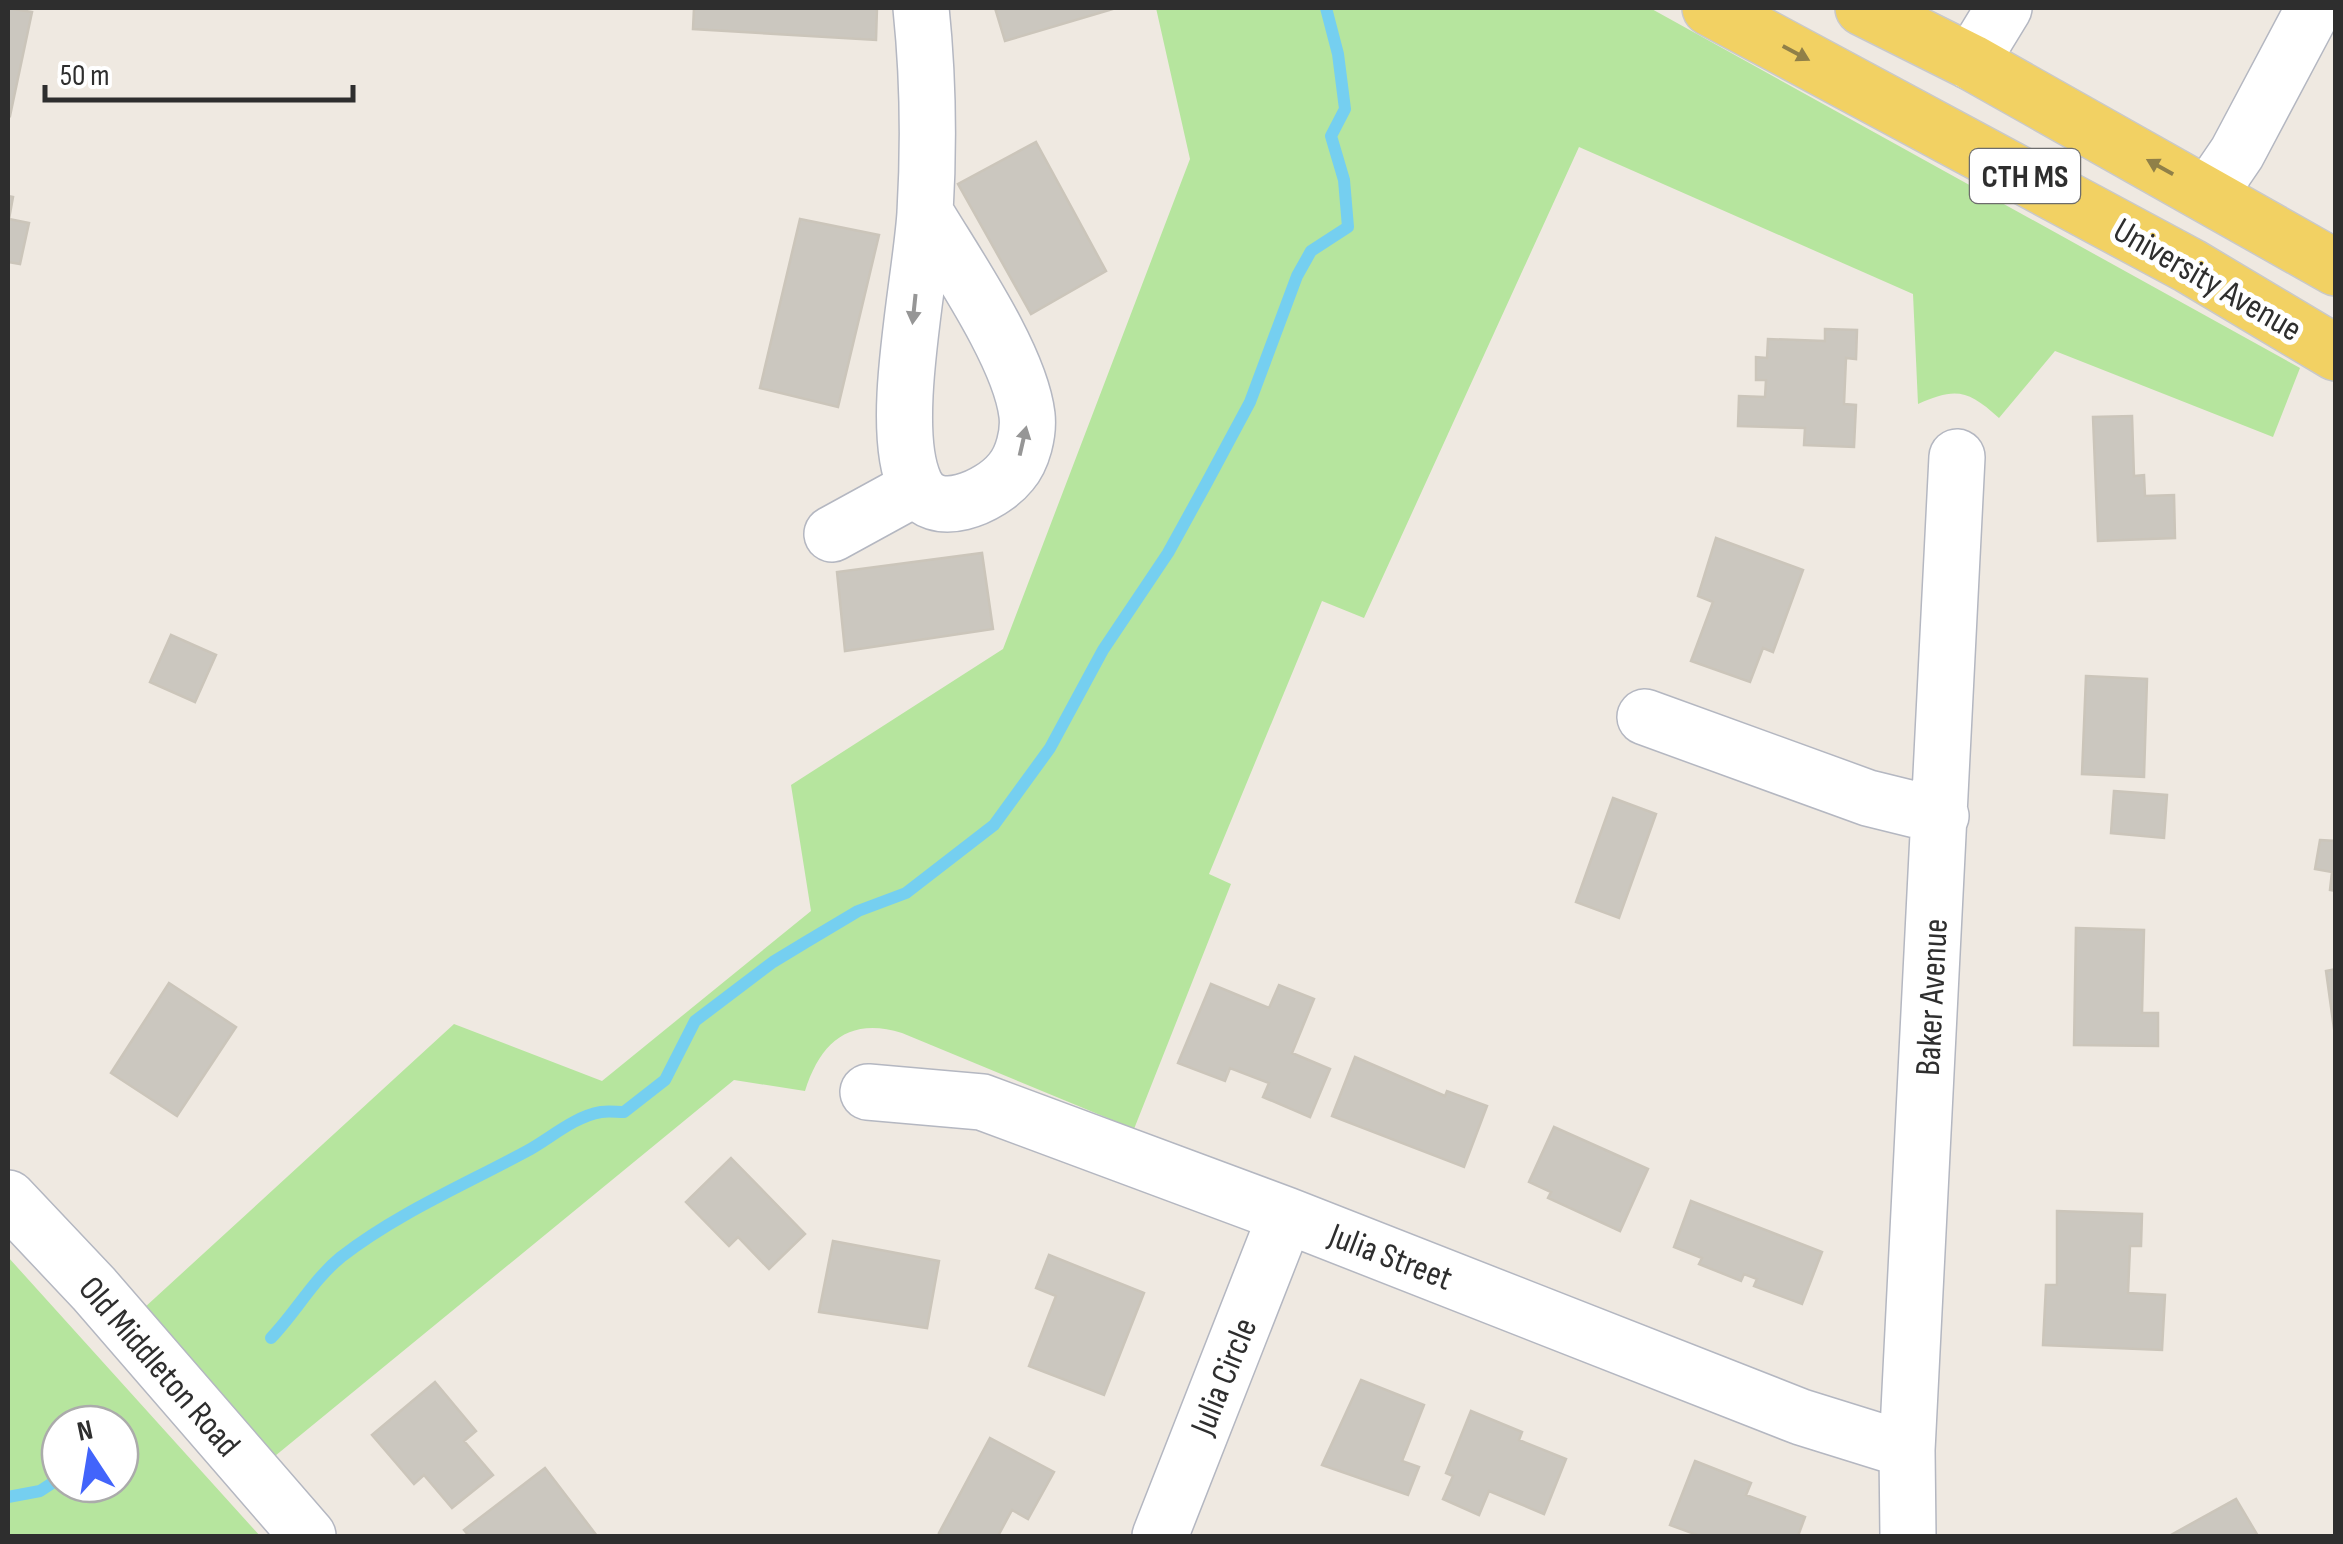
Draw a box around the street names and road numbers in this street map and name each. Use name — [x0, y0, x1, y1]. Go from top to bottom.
road number: CTH MS — [1970, 149, 2080, 203]
street label: University Avenue — [2106, 209, 2309, 351]
street label: Baker Avenue — [1907, 917, 1958, 1077]
street label: Julia Street — [1322, 1214, 1458, 1300]
street label: Old Middleton Road — [69, 1268, 249, 1466]
street label: Julia Circle — [1181, 1312, 1267, 1442]

